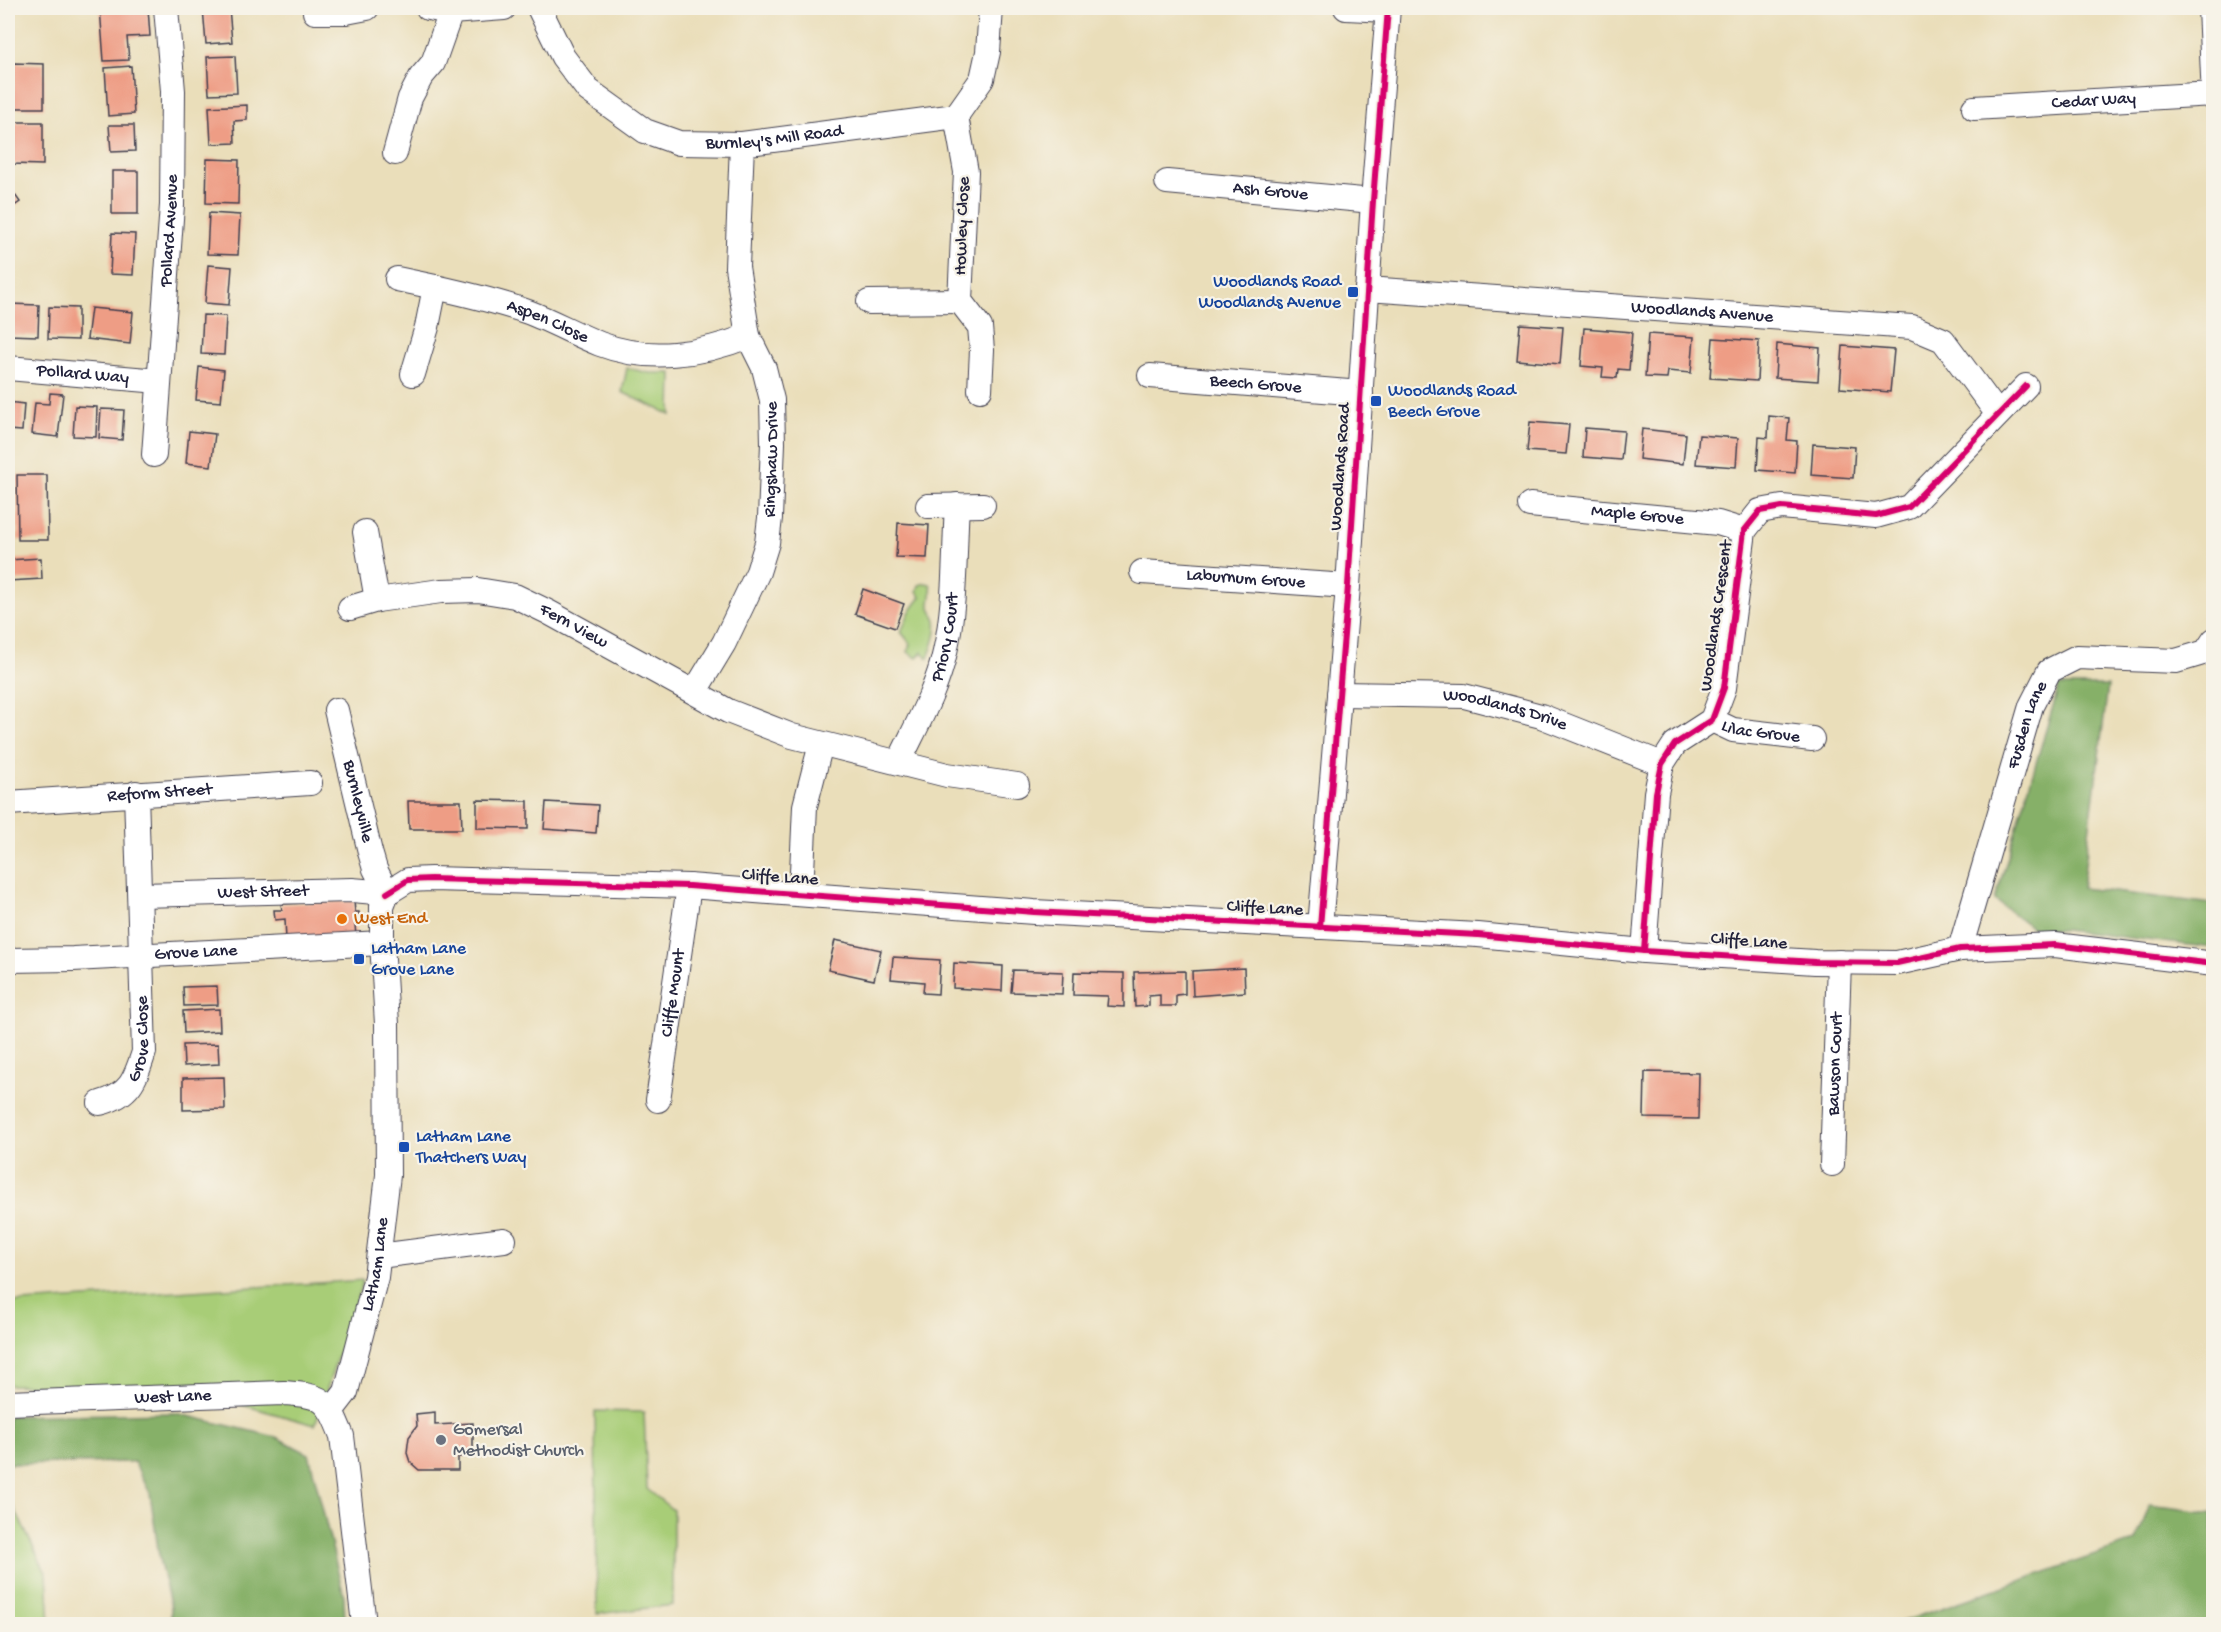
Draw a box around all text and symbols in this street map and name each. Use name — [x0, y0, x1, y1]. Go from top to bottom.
street label: Cedar Way — [2051, 88, 2137, 114]
street label: Burnley's Mill Road — [705, 120, 846, 155]
street label: Pollard Avenue — [156, 174, 183, 288]
street label: Howley Close — [951, 175, 975, 276]
street label: Ash Grove — [1232, 178, 1310, 206]
place label: Woodlands Road Woodlands Avenue — [1198, 272, 1342, 314]
marker: Woodlands Road Woodlands Avenue — [1346, 285, 1360, 299]
street label: Aspen Close — [504, 295, 593, 349]
street label: Woodlands Avenue — [1630, 297, 1775, 328]
street label: Pollard Way — [35, 360, 130, 389]
street label: Beech Grove — [1208, 370, 1303, 399]
place label: Woodlands Road Beech Grove — [1387, 381, 1517, 423]
marker: Woodlands Road Beech Grove — [1369, 394, 1383, 408]
street label: Ringshaw Drive — [760, 401, 784, 518]
street label: Woodlands Road — [1326, 401, 1356, 531]
street label: Maple Grove — [1590, 500, 1686, 530]
street label: Woodlands Crescent — [1696, 538, 1738, 693]
street label: Laburnum Grove — [1186, 565, 1307, 594]
street label: Priory Court — [926, 591, 964, 686]
street label: Fern View — [535, 598, 611, 653]
street label: Fusden Lane — [2002, 677, 2053, 772]
street label: Woodlands Drive — [1443, 685, 1571, 736]
street label: Lilac Grove — [1718, 715, 1802, 748]
street label: Burnleyville — [338, 757, 378, 845]
street label: Reform Street — [107, 779, 214, 807]
street label: Cliffe Lane — [741, 865, 820, 891]
street label: West Street — [217, 880, 310, 904]
street label: Cliffe Lane — [1226, 897, 1305, 922]
place label: West End — [354, 909, 429, 930]
marker: West End — [335, 912, 349, 926]
street label: Cliffe Lane — [1710, 929, 1789, 955]
place label: Latham Lane Grove Lane — [371, 939, 467, 981]
street label: Grove Lane — [154, 940, 239, 965]
street label: Cliffe Mount — [657, 946, 690, 1038]
marker: Latham Lane Grove Lane — [352, 952, 366, 966]
street label: Grove Close — [123, 995, 155, 1086]
street label: Bawson Court — [1823, 1010, 1848, 1117]
place label: Latham Lane Thatchers Way — [415, 1127, 527, 1169]
marker: Latham Lane Thatchers Way — [397, 1140, 411, 1154]
street label: Latham Lane — [357, 1216, 394, 1314]
street label: West Lane — [134, 1385, 213, 1409]
place label: Gomersal Methodist Church — [453, 1420, 584, 1462]
marker: Gomersal Methodist Church — [434, 1433, 448, 1447]

